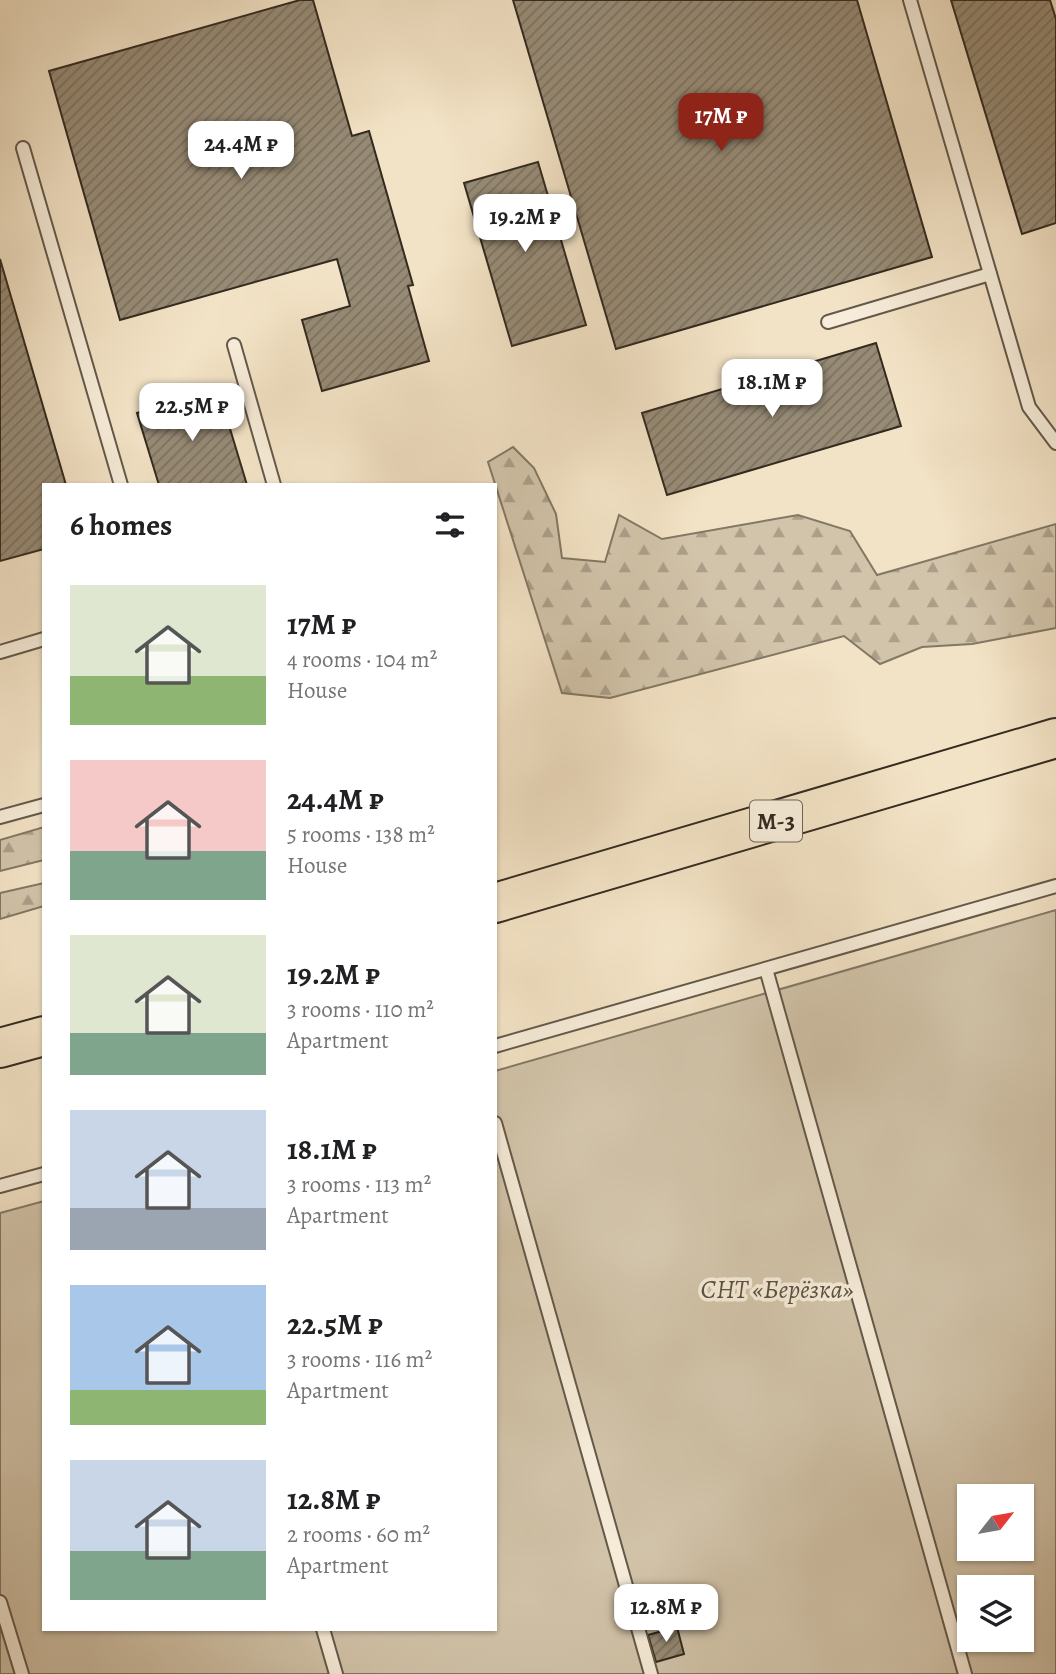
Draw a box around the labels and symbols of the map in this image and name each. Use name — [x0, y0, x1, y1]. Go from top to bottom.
pin: 17M ₽ — [672, 94, 770, 153]
pin: 24.4M ₽ — [176, 122, 306, 181]
pin: 19.2M ₽ — [460, 194, 590, 254]
pin: 18.1M ₽ — [707, 360, 837, 419]
pin: 22.5M ₽ — [127, 384, 257, 443]
road number: М-3 — [750, 800, 802, 842]
park label: СНТ «Берёзка» — [701, 1272, 854, 1307]
north arrow — [957, 1484, 1034, 1561]
pin: 12.8M ₽ — [601, 1584, 731, 1644]

